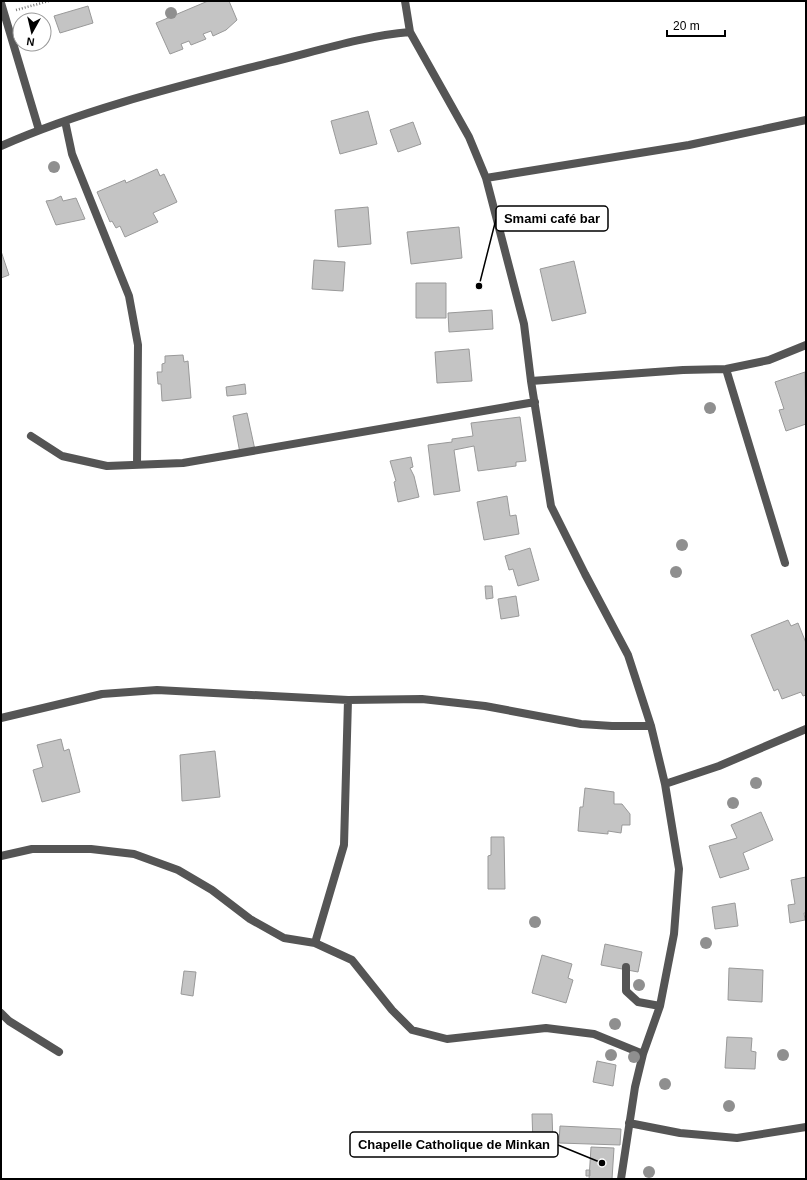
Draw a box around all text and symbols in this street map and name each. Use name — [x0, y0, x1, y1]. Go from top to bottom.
north arrow — [12, 12, 52, 52]
scale bar — [667, 12, 725, 38]
text: 20 m — [673, 19, 700, 33]
text: N — [26, 35, 35, 48]
callout: Smami café bar — [496, 206, 608, 231]
text: Smami café bar — [504, 211, 600, 226]
callout: Chapelle Catholique de Minkan — [350, 1132, 558, 1157]
text: Chapelle Catholique de Minkan — [358, 1137, 550, 1152]

